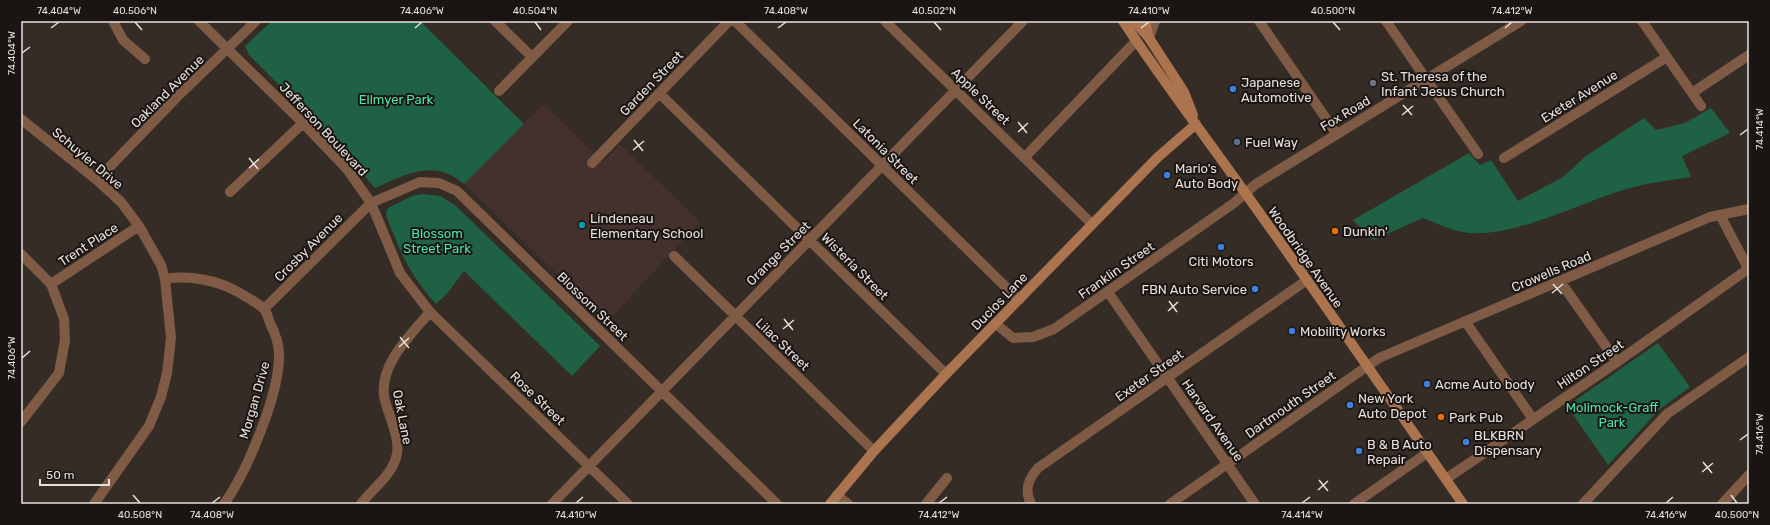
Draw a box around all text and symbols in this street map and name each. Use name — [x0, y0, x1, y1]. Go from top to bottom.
text: 74.404°W — [37, 5, 81, 17]
text: 40.506°N — [113, 5, 157, 17]
text: 74.406°W — [400, 5, 444, 17]
text: 40.504°N — [513, 5, 557, 17]
text: 74.408°W — [764, 5, 808, 17]
text: 40.502°N — [912, 5, 956, 17]
text: 74.410°W — [1128, 5, 1170, 17]
text: 40.500°N — [1311, 5, 1355, 17]
text: 74.412°W — [1491, 5, 1533, 17]
text: 74.404°W — [6, 31, 18, 75]
street label: Garden Street — [617, 48, 686, 119]
street label: Oakland Avenue — [128, 52, 207, 131]
street label: Apple Street — [948, 65, 1013, 128]
street label: Exeter Avenue — [1538, 67, 1620, 126]
place label: St. Theresa of the Infant Jesus Church — [1381, 69, 1505, 99]
place label: Japanese Automotive — [1241, 75, 1311, 105]
marker: St. Theresa of the Infant Jesus Church — [1368, 78, 1378, 88]
street label: Jefferson Boulevard — [276, 79, 371, 179]
marker: Japanese Automotive — [1228, 84, 1238, 94]
park label: Ellmyer Park — [359, 92, 434, 107]
street label: Fox Road — [1318, 93, 1373, 134]
text: 74.414°W — [1754, 108, 1766, 150]
street label: Latonia Street — [850, 116, 921, 187]
street label: Schuyler Drive — [49, 124, 126, 192]
place label: Fuel Way — [1245, 135, 1298, 150]
marker: Fuel Way — [1232, 137, 1242, 147]
place label: Mario's Auto Body — [1175, 161, 1238, 191]
marker: Mario's Auto Body — [1162, 170, 1172, 180]
street label: Woodbridge Avenue — [1264, 204, 1346, 311]
street label: Crosby Avenue — [271, 210, 346, 285]
place label: Lindeneau Elementary School — [590, 211, 703, 241]
street label: Orange Street — [743, 218, 814, 289]
street label: Trent Place — [56, 220, 121, 269]
marker: Lindeneau Elementary School — [577, 220, 587, 230]
place label: Dunkin' — [1343, 224, 1388, 239]
park label: Blossom Street Park — [403, 226, 471, 256]
marker: Dunkin' — [1330, 226, 1340, 236]
street label: Wisteria Street — [818, 230, 891, 303]
street label: Franklin Street — [1076, 239, 1157, 302]
marker: Citi Motors — [1216, 242, 1226, 252]
street label: Crowells Road — [1509, 248, 1593, 295]
place label: Citi Motors — [1188, 254, 1254, 269]
street label: Blossom Street — [554, 269, 631, 344]
street label: Duclos Lane — [968, 269, 1030, 333]
place label: FBN Auto Service — [1142, 282, 1247, 297]
marker: FBN Auto Service — [1250, 284, 1260, 294]
street label: Lilac Street — [753, 315, 813, 374]
place label: Mobility Works — [1300, 324, 1386, 339]
marker: Mobility Works — [1287, 326, 1297, 336]
text: 74.406°W — [6, 336, 18, 380]
street label: Hilton Street — [1554, 337, 1626, 392]
street label: Exeter Street — [1112, 346, 1186, 404]
street label: Morgan Drive — [236, 360, 274, 441]
street label: Rose Street — [507, 368, 568, 428]
street label: Dartmouth Street — [1242, 368, 1338, 441]
street label: Harvard Avenue — [1179, 376, 1246, 464]
place label: Acme Auto body — [1435, 377, 1535, 392]
marker: Acme Auto body — [1422, 379, 1432, 389]
street label: Oak Lane — [390, 388, 415, 446]
place label: New York Auto Depot — [1358, 391, 1427, 421]
marker: New York Auto Depot — [1345, 400, 1355, 410]
park label: Molimock-Graff Park — [1566, 400, 1658, 430]
place label: Park Pub — [1449, 410, 1503, 425]
marker: Park Pub — [1436, 412, 1446, 422]
text: 74.416°W — [1754, 413, 1766, 455]
place label: BLKBRN Dispensary — [1474, 428, 1542, 458]
place label: B & B Auto Repair — [1367, 437, 1432, 467]
marker: BLKBRN Dispensary — [1461, 437, 1471, 447]
marker: B & B Auto Repair — [1354, 446, 1364, 456]
scale bar — [40, 461, 109, 487]
text: 50 m — [46, 468, 74, 482]
text: 40.508°N — [118, 509, 162, 521]
text: 74.408°W — [190, 509, 234, 521]
text: 74.410°W — [555, 509, 597, 521]
text: 74.412°W — [918, 509, 960, 521]
text: 74.414°W — [1281, 509, 1323, 521]
text: 74.416°W — [1645, 509, 1687, 521]
text: 40.500°N — [1715, 509, 1759, 521]

